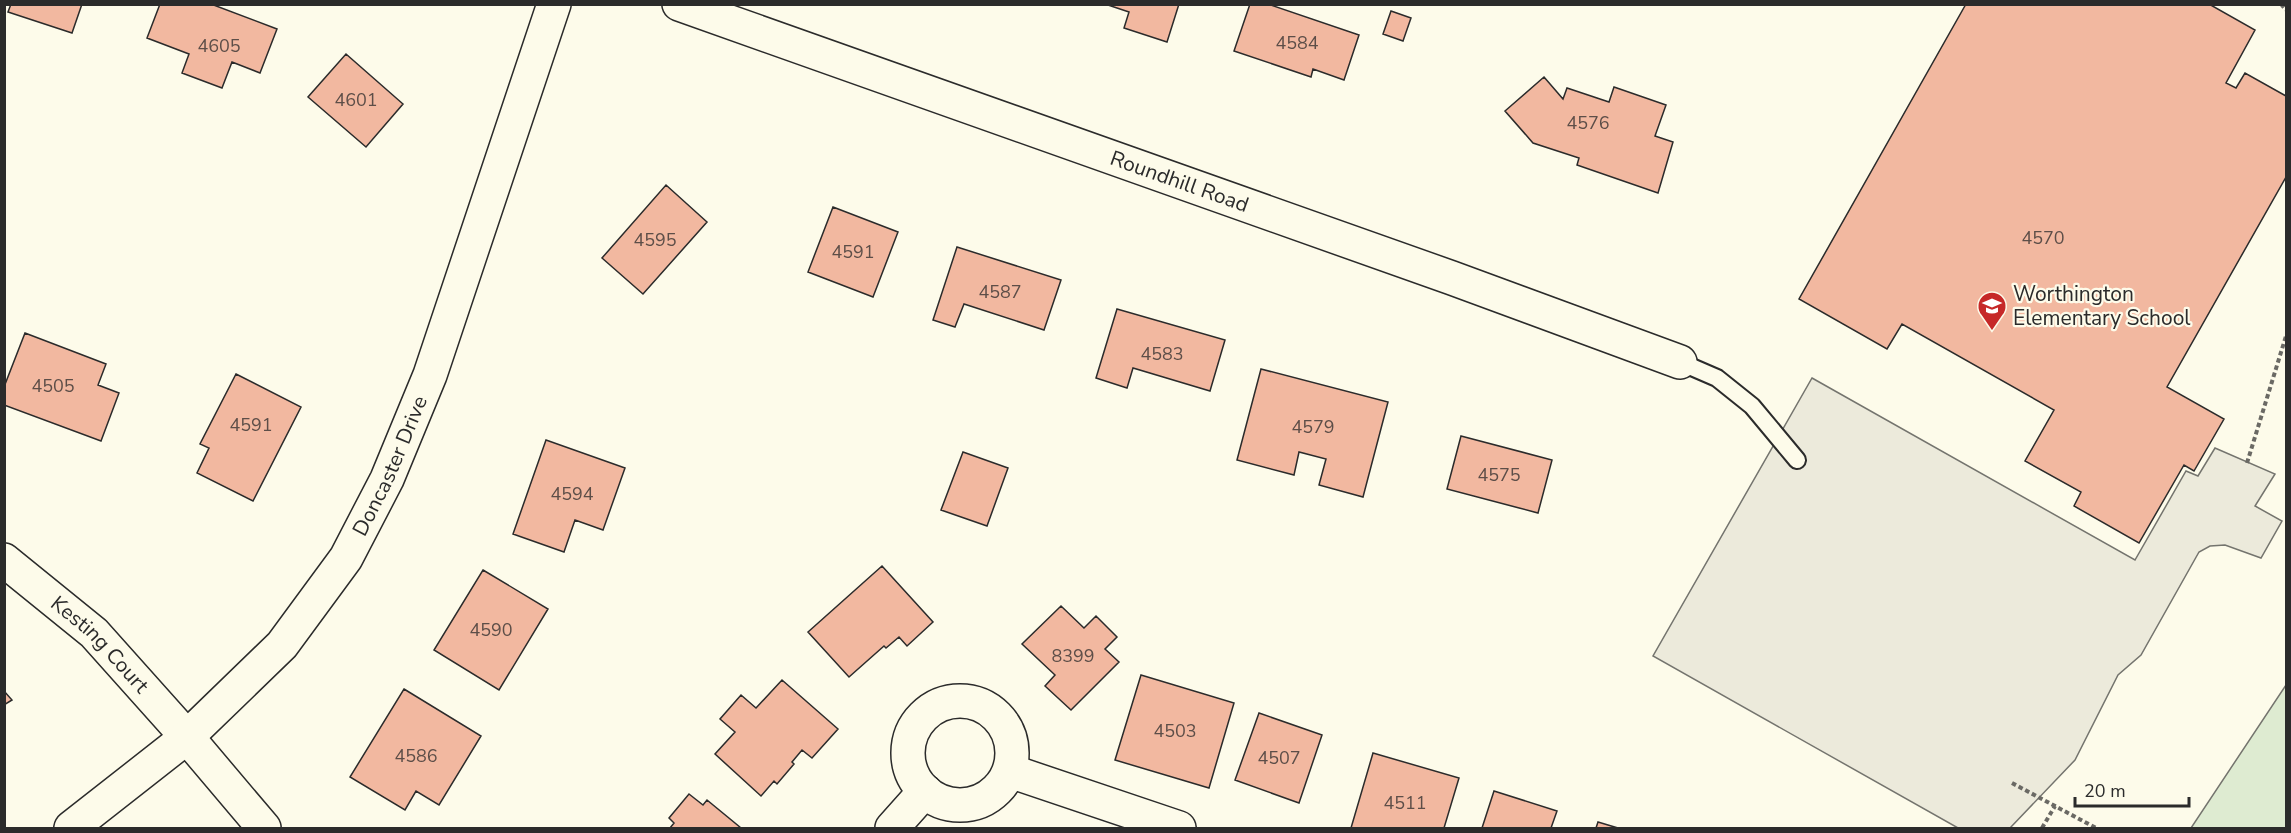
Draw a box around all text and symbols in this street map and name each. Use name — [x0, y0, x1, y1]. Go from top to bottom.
house number: 4584 — [1275, 31, 1319, 55]
house number: 4605 — [197, 34, 241, 58]
house number: 4601 — [334, 88, 378, 112]
house number: 4576 — [1566, 111, 1610, 135]
street label: Roundhill Road — [1106, 144, 1253, 219]
house number: 4570 — [2021, 226, 2065, 250]
house number: 4595 — [633, 228, 677, 252]
house number: 4591 — [831, 240, 875, 264]
house number: 4587 — [978, 280, 1022, 304]
place label: Worthington Elementary School — [2013, 280, 2191, 332]
school or university icon: Worthington Elementary School — [1976, 290, 2008, 332]
house number: 4583 — [1140, 342, 1184, 366]
house number: 4505 — [31, 374, 75, 398]
street label: Doncaster Drive — [346, 391, 434, 541]
house number: 4591 — [229, 413, 273, 437]
house number: 4579 — [1291, 415, 1335, 439]
house number: 4575 — [1477, 463, 1521, 487]
house number: 4594 — [550, 482, 594, 506]
street label: Kesting Court — [45, 589, 156, 700]
house number: 4590 — [469, 618, 513, 642]
house number: 8399 — [1051, 644, 1095, 668]
house number: 4503 — [1153, 719, 1197, 743]
house number: 4586 — [394, 744, 438, 768]
house number: 4507 — [1257, 746, 1301, 770]
scale bar — [2075, 770, 2189, 808]
text: 20 m — [2084, 779, 2126, 803]
house number: 4511 — [1383, 791, 1427, 815]

